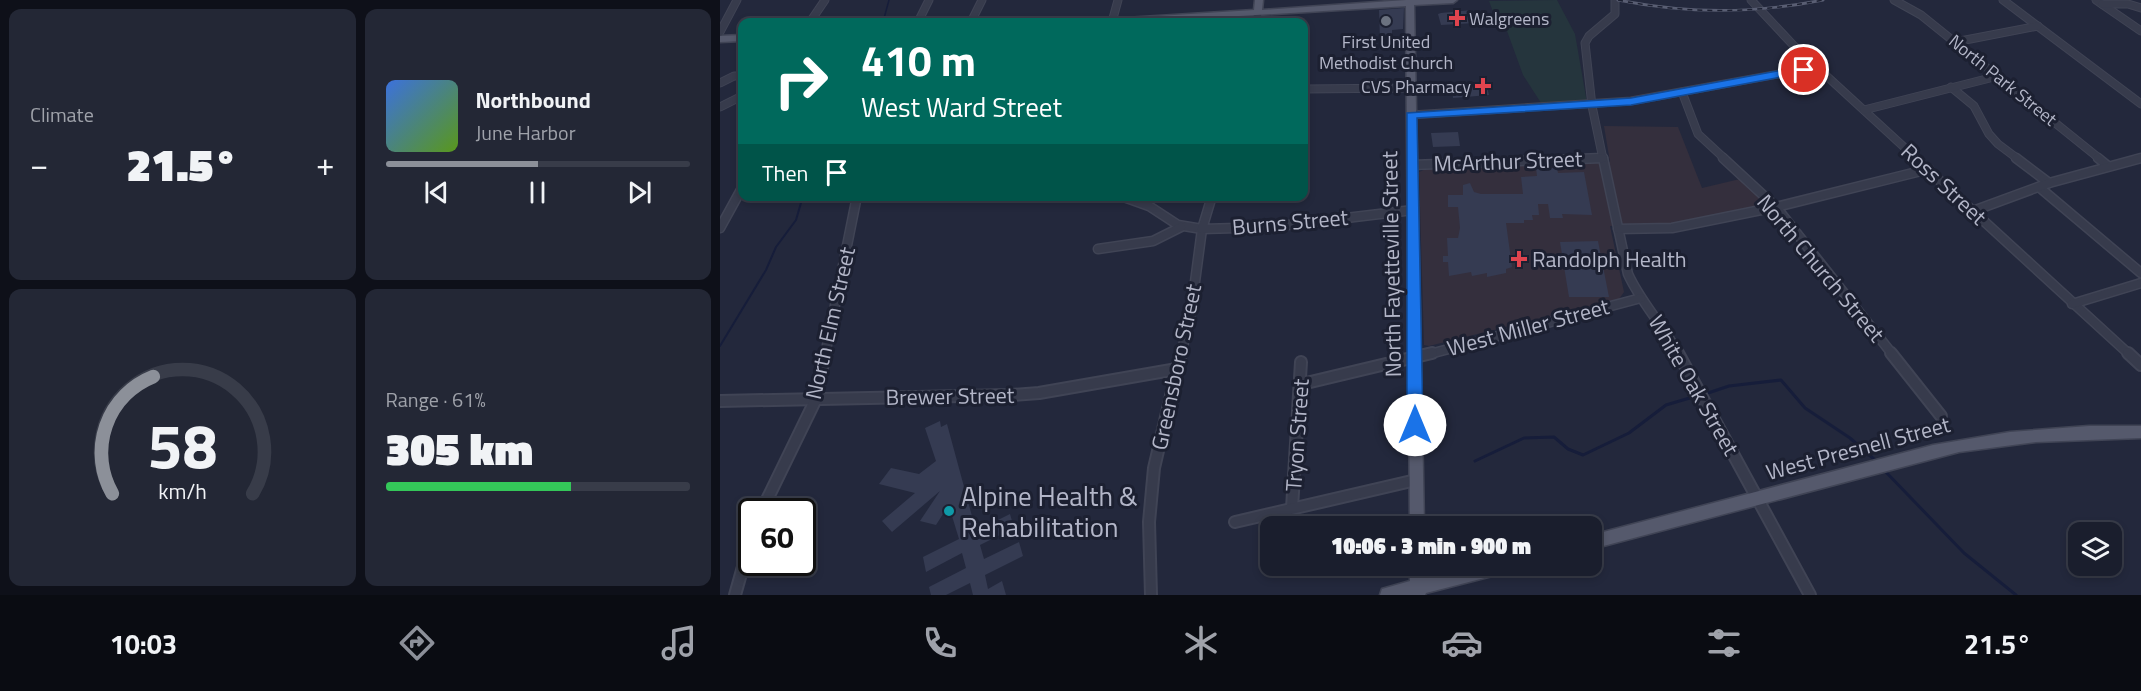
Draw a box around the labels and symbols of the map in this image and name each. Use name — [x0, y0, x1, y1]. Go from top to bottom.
place label: Walgreens — [1469, 5, 1549, 32]
marker: Walgreens — [1450, 11, 1464, 25]
marker: First United Methodist Church — [1379, 14, 1393, 28]
place label: First United Methodist Church — [1319, 28, 1453, 76]
street label: North Park Street — [1943, 28, 2064, 133]
pin — [1778, 44, 1829, 95]
place label: CVS Pharmacy — [1361, 73, 1471, 100]
marker: CVS Pharmacy — [1476, 79, 1490, 93]
street label: Ross Street — [1893, 135, 1995, 233]
street label: McArthur Street — [1433, 141, 1583, 181]
street label: North Fayetteville Street — [1372, 150, 1410, 377]
street label: North Church Street — [1749, 187, 1893, 350]
street label: Burns Street — [1231, 200, 1350, 244]
place label: Randolph Health — [1532, 242, 1686, 276]
street label: North Elm Street — [796, 243, 864, 403]
marker: Randolph Health — [1510, 250, 1528, 268]
street label: Greensboro Street — [1142, 281, 1210, 453]
street label: West Miller Street — [1443, 289, 1613, 365]
street label: White Oak Street — [1640, 308, 1748, 462]
street label: Tryon Street — [1276, 377, 1318, 492]
street label: Brewer Street — [885, 378, 1015, 414]
position arrow — [1383, 393, 1447, 457]
street label: West Presnell Street — [1762, 407, 1954, 489]
place label: Alpine Health & Rehabilitation — [961, 475, 1138, 547]
speed limit sign: 60 — [738, 498, 816, 576]
marker: Alpine Health & Rehabilitation — [942, 504, 956, 518]

